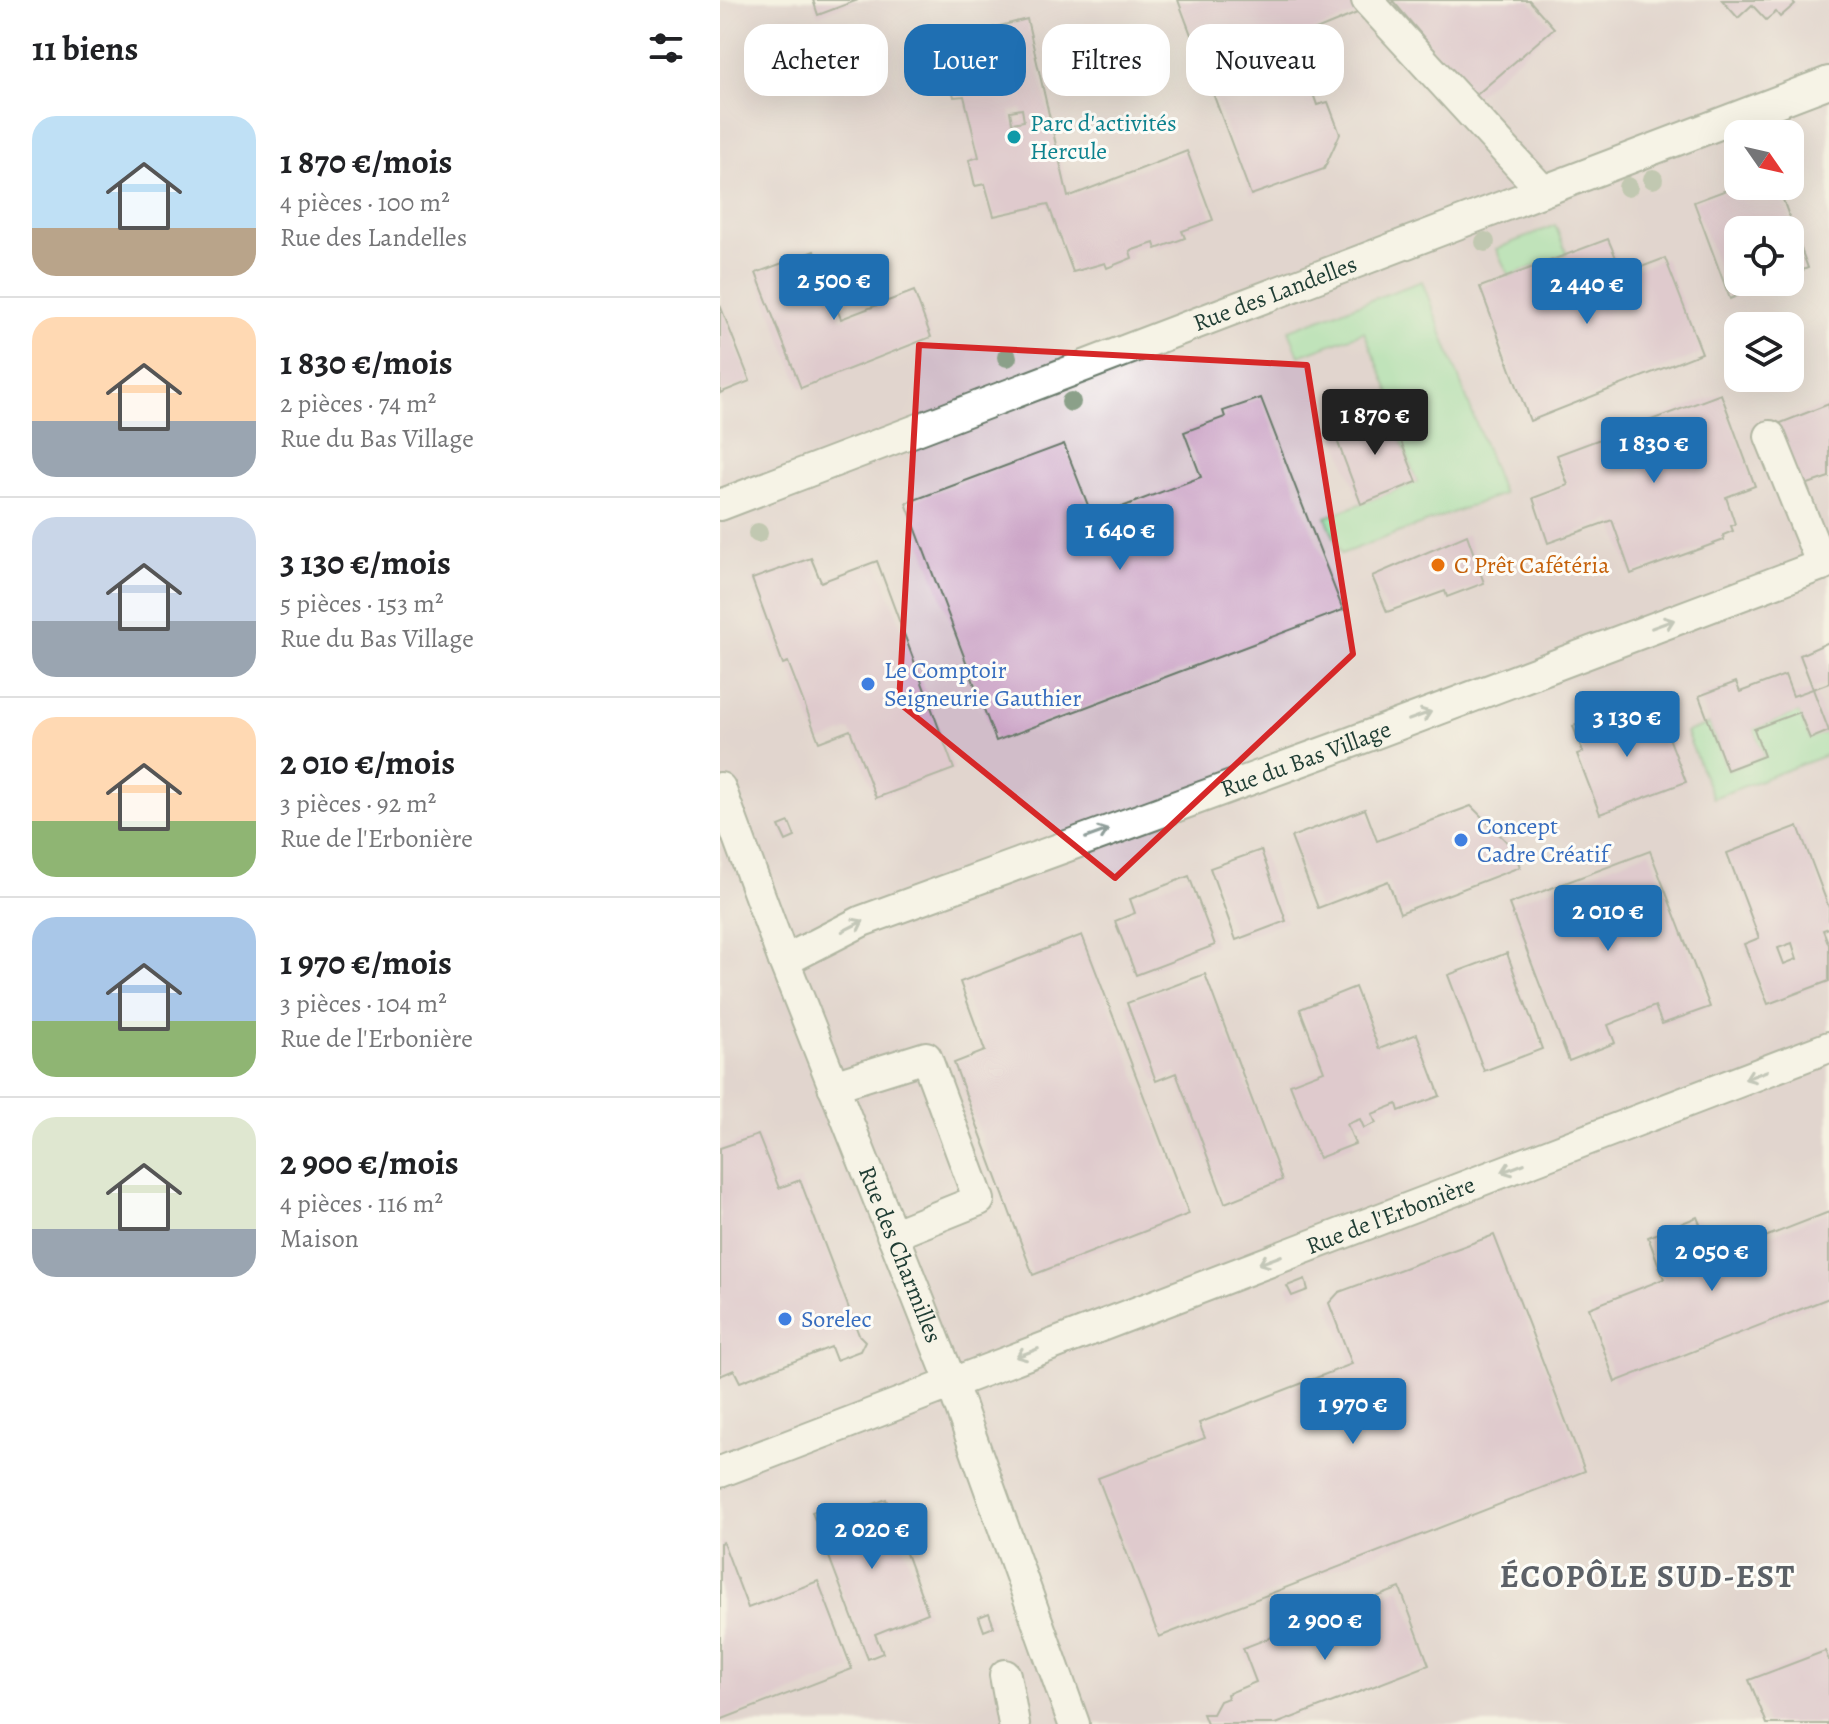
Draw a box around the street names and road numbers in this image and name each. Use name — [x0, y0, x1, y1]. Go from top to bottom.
street label: Rue des Landelles — [1189, 248, 1361, 339]
street label: Rue du Bas Village — [1216, 713, 1395, 805]
street label: Rue des Charmilles — [851, 1161, 950, 1347]
street label: Rue de l'Erbonière — [1302, 1168, 1479, 1262]

